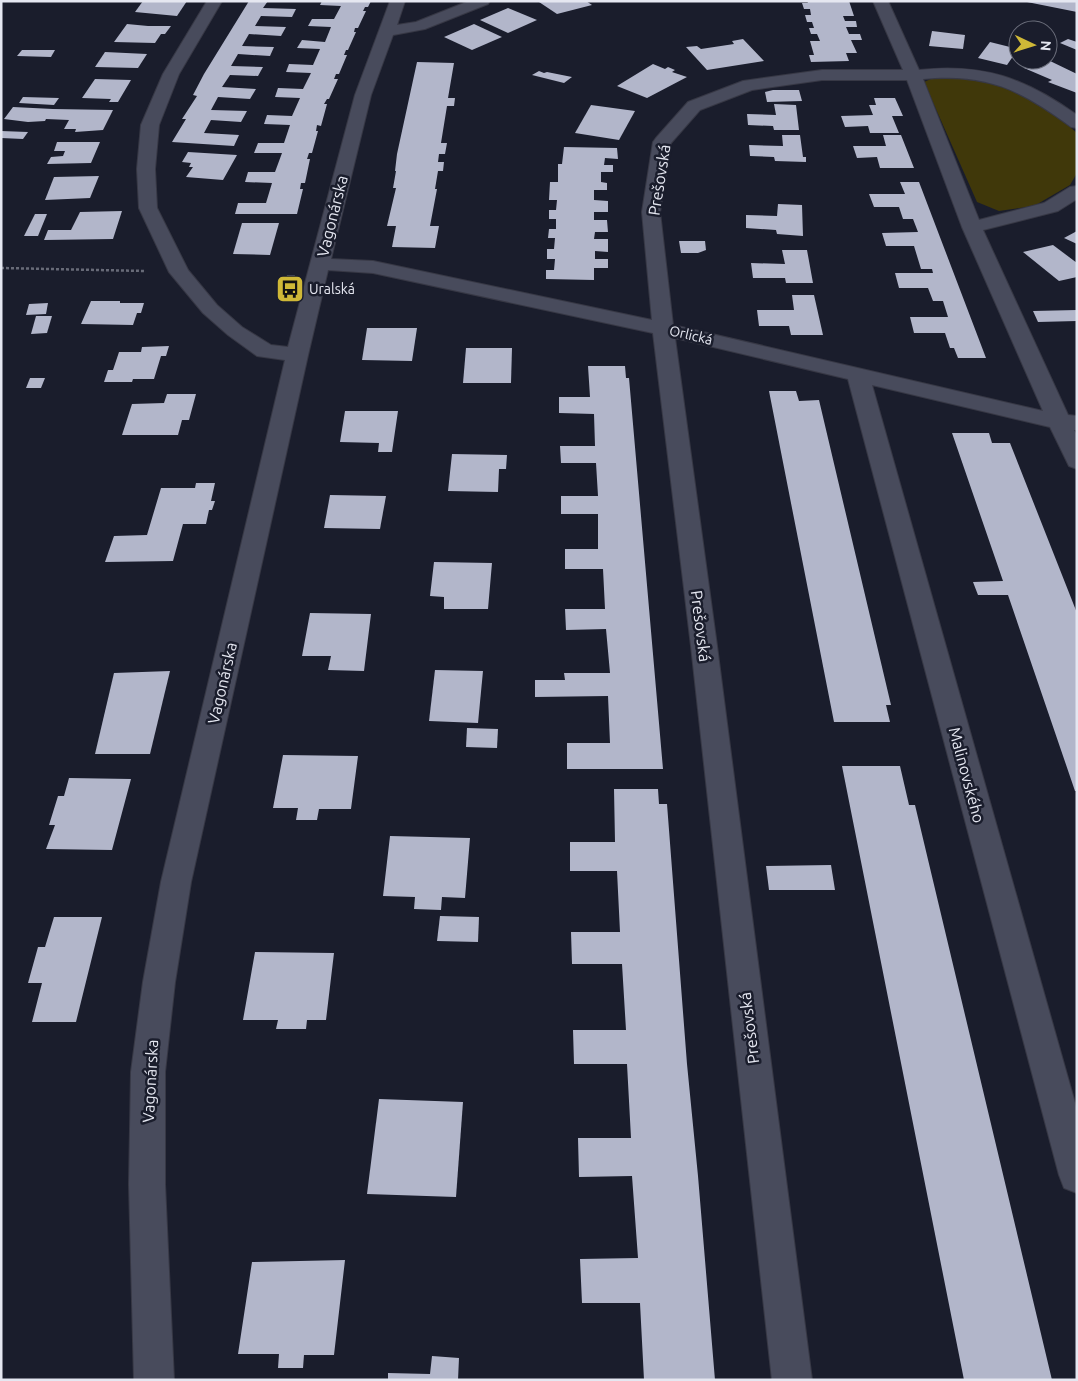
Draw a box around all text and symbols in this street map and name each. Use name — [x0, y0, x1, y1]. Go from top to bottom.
north arrow — [1008, 20, 1058, 70]
text: N — [1038, 40, 1054, 52]
street label: Prešovská — [644, 143, 674, 217]
street label: Vagonárska — [313, 173, 351, 259]
bus stop icon: Uralská — [275, 274, 305, 304]
place label: Uralská — [309, 281, 355, 297]
street label: Orlická — [668, 322, 714, 348]
street label: Prešovská — [688, 589, 714, 663]
street label: Vagonárska — [204, 640, 240, 726]
street label: Malinovského — [946, 725, 988, 825]
street label: Prešovská — [736, 991, 762, 1065]
street label: Vagonárska — [139, 1039, 161, 1123]

